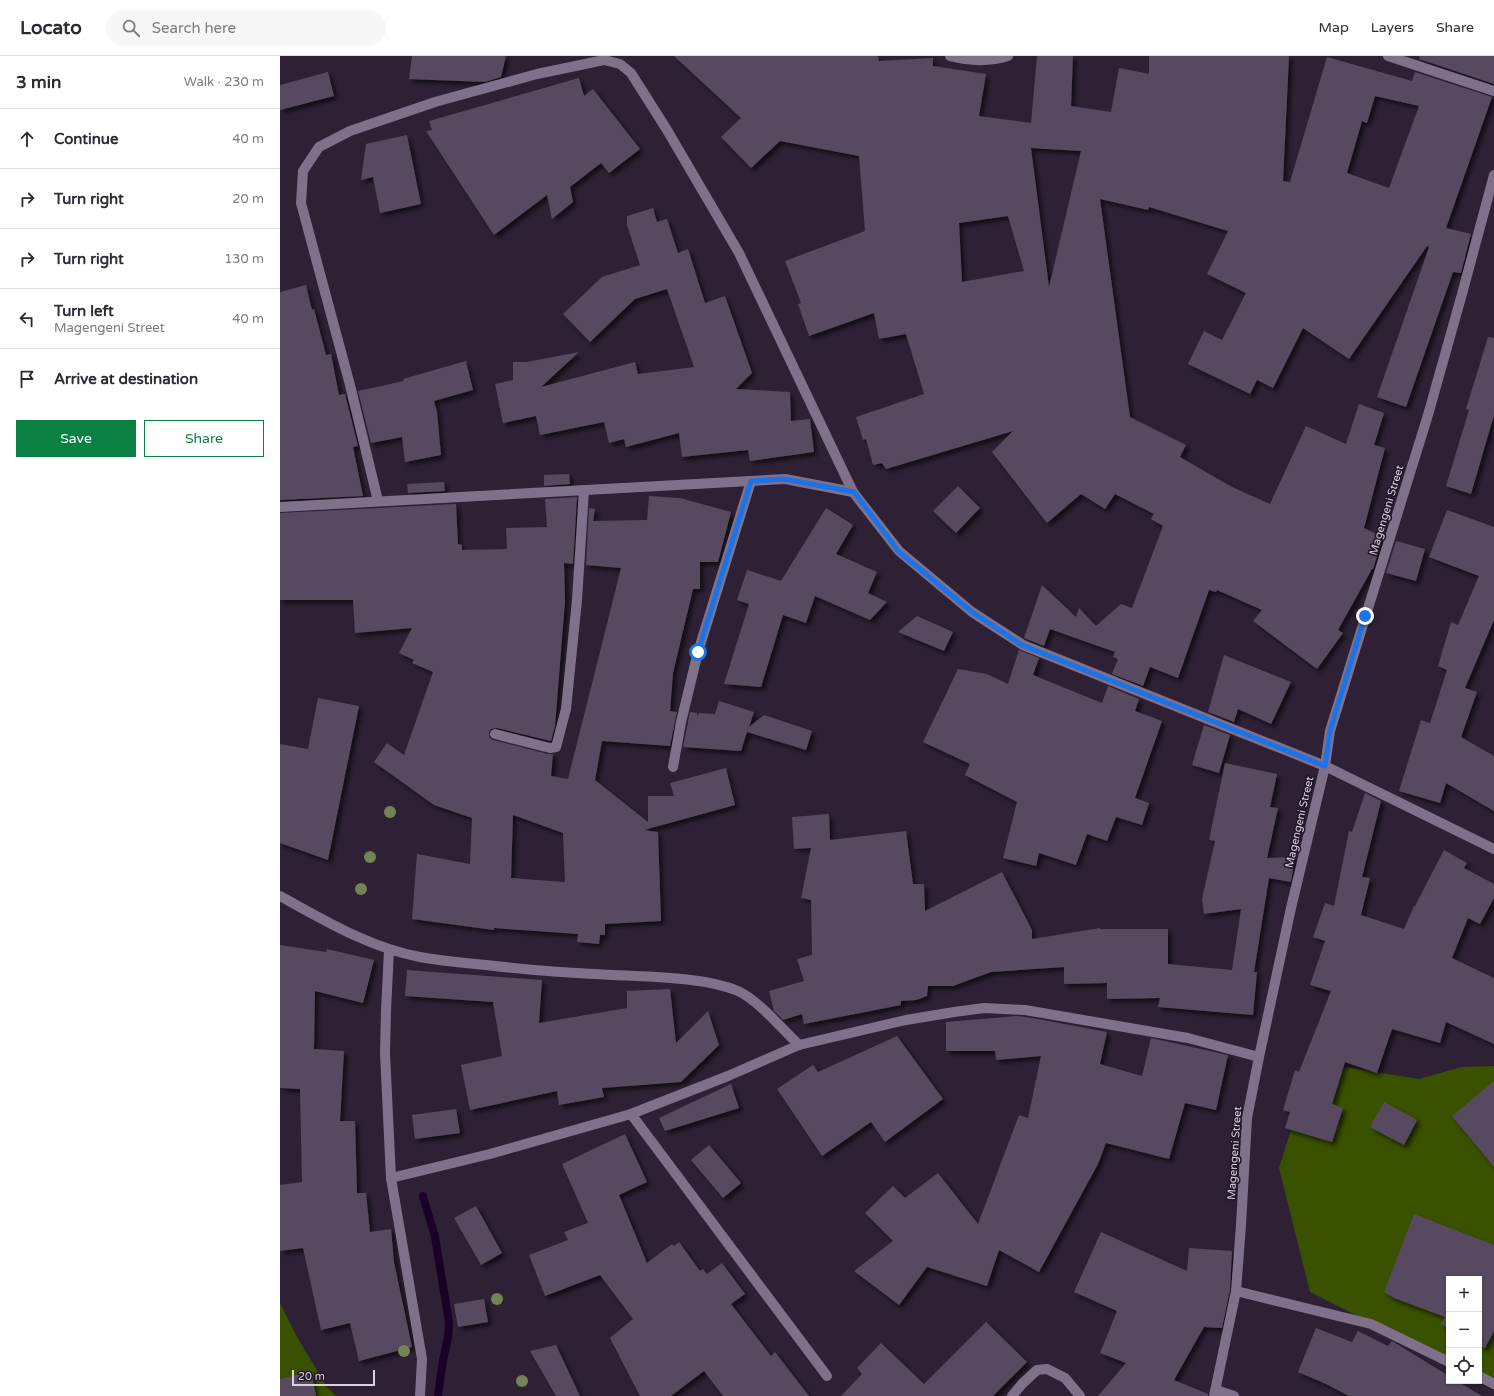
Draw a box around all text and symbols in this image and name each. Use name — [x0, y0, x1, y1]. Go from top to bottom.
search box — [106, 10, 386, 46]
text: Locato — [20, 17, 82, 39]
icon: search — [120, 17, 142, 39]
text: Search here — [152, 19, 236, 37]
text: Map — [1319, 19, 1349, 36]
text: Layers — [1371, 19, 1414, 36]
text: Share — [1436, 19, 1474, 36]
text: 3 min — [16, 72, 61, 93]
text: Walk · 230 m — [184, 74, 264, 90]
icon: ahead — [16, 128, 38, 150]
text: Continue — [54, 130, 118, 148]
text: 40 m — [232, 131, 264, 147]
icon: right — [16, 188, 38, 210]
text: Turn right — [54, 190, 124, 208]
text: 20 m — [232, 191, 264, 207]
icon: right — [16, 248, 38, 270]
text: Turn right — [54, 250, 124, 268]
text: 130 m — [224, 251, 264, 267]
text: Turn left — [54, 302, 114, 320]
icon: left — [16, 308, 38, 330]
text: 40 m — [232, 311, 264, 327]
text: Magengeni Street — [54, 320, 165, 336]
icon: arrive — [16, 368, 38, 390]
text: Arrive at destination — [54, 370, 198, 388]
button: Save — [16, 420, 136, 457]
button: Share — [144, 420, 264, 457]
street label: Magengeni Street — [1367, 464, 1406, 557]
route end — [1356, 607, 1374, 625]
route start — [689, 643, 707, 661]
street label: Magengeni Street — [1283, 775, 1316, 869]
street label: Magengeni Street — [1225, 1106, 1244, 1200]
map controls — [1446, 1276, 1482, 1384]
button: + — [1446, 1276, 1482, 1312]
button: − — [1446, 1312, 1482, 1348]
button: locate — [1446, 1348, 1482, 1384]
scale bar — [292, 1368, 375, 1387]
text: 20 m — [298, 1370, 325, 1383]

